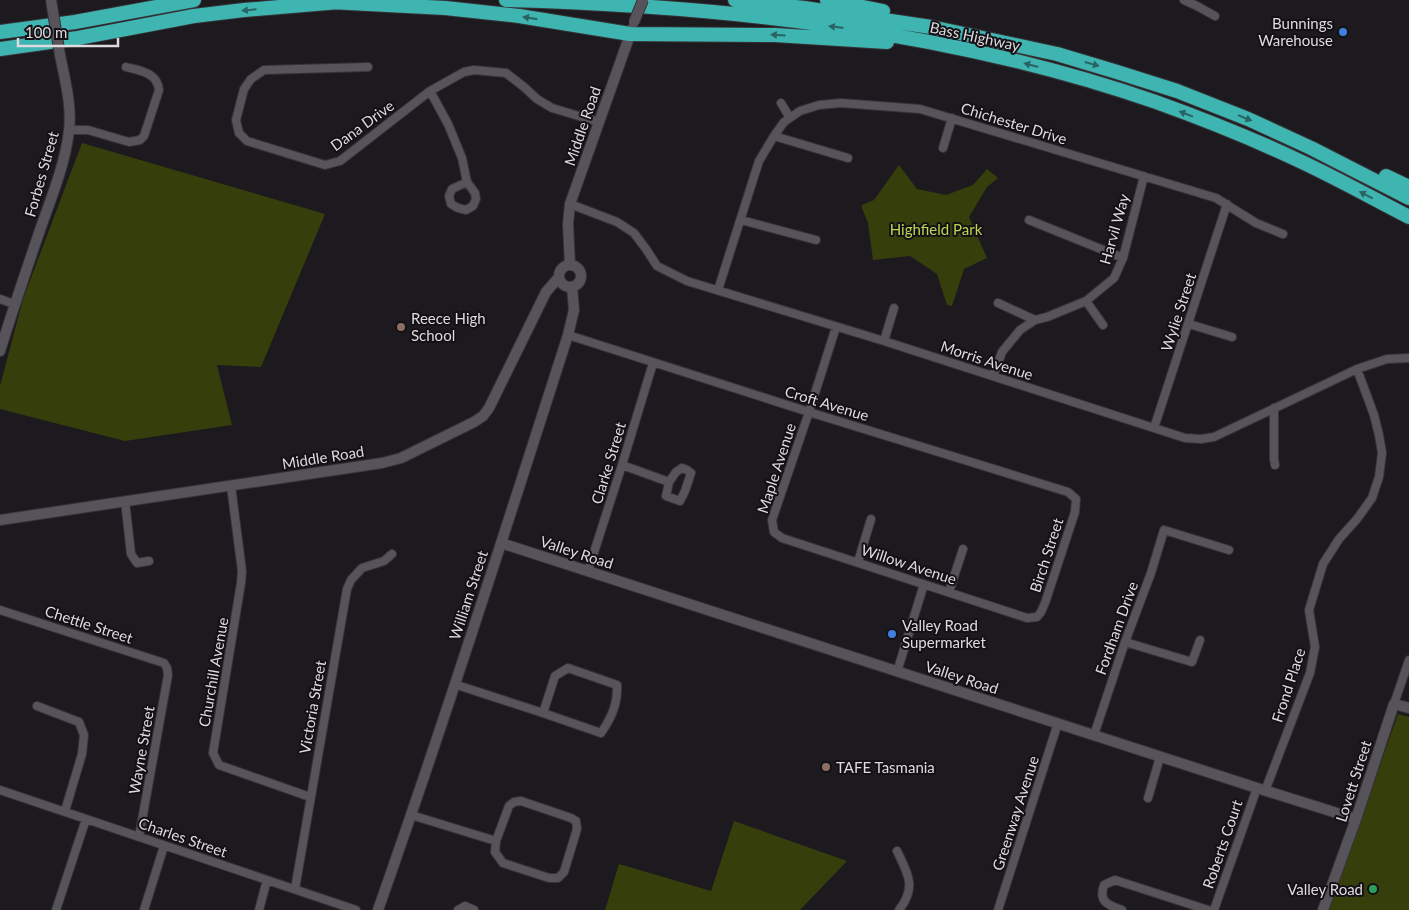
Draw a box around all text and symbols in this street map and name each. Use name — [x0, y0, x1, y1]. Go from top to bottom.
one-way arrow — [241, 6, 257, 14]
one-way arrow — [522, 14, 538, 22]
place label: Bunnings Warehouse — [1258, 14, 1333, 49]
scale bar — [18, 15, 118, 47]
street label: Bass Highway — [928, 18, 1022, 54]
text: 100 m — [25, 23, 67, 41]
one-way arrow — [827, 23, 843, 31]
marker: Bunnings Warehouse — [1337, 26, 1349, 38]
one-way arrow — [769, 31, 785, 39]
one-way arrow — [1023, 61, 1038, 69]
one-way arrow — [1085, 61, 1100, 69]
street label: Middle Road — [560, 84, 604, 168]
street label: Dana Drive — [327, 96, 397, 154]
street label: Chichester Drive — [959, 98, 1069, 148]
one-way arrow — [1178, 110, 1193, 118]
one-way arrow — [1238, 114, 1252, 122]
street label: Forbes Street — [20, 129, 62, 219]
street label: Harvil Way — [1095, 191, 1133, 266]
one-way arrow — [1358, 191, 1373, 199]
park label: Highfield Park — [890, 220, 983, 238]
street label: Wylie Street — [1157, 270, 1199, 354]
place label: Reece High School — [411, 309, 486, 344]
marker: Reece High School — [395, 321, 407, 333]
street label: Morris Avenue — [938, 337, 1036, 383]
street label: Croft Avenue — [783, 382, 871, 424]
street label: Clarke Street — [587, 419, 629, 506]
street label: Maple Avenue — [753, 420, 799, 515]
street label: Middle Road — [281, 442, 365, 472]
street label: Birch Street — [1026, 515, 1067, 594]
street label: Valley Road — [538, 532, 616, 572]
street label: Willow Avenue — [859, 540, 959, 588]
street label: William Street — [445, 547, 491, 642]
street label: Fordham Drive — [1091, 579, 1141, 677]
street label: Chettle Street — [43, 601, 136, 647]
street label: Churchill Avenue — [194, 616, 232, 728]
place label: Valley Road Supermarket — [902, 616, 986, 651]
marker: Valley Road Supermarket — [886, 628, 898, 640]
street label: Frond Place — [1268, 646, 1308, 724]
street label: Valley Road — [923, 657, 1001, 697]
street label: Victoria Street — [295, 658, 329, 755]
street label: Wayne Street — [124, 704, 158, 796]
street label: Lovett Street — [1331, 737, 1375, 824]
street label: Greenway Avenue — [988, 753, 1042, 873]
place label: TAFE Tasmania — [836, 758, 935, 776]
marker: TAFE Tasmania — [820, 761, 832, 773]
street label: Roberts Court — [1198, 797, 1246, 891]
street label: Charles Street — [136, 813, 230, 861]
place label: Valley Road — [1287, 880, 1363, 898]
marker: Valley Road — [1367, 883, 1379, 895]

